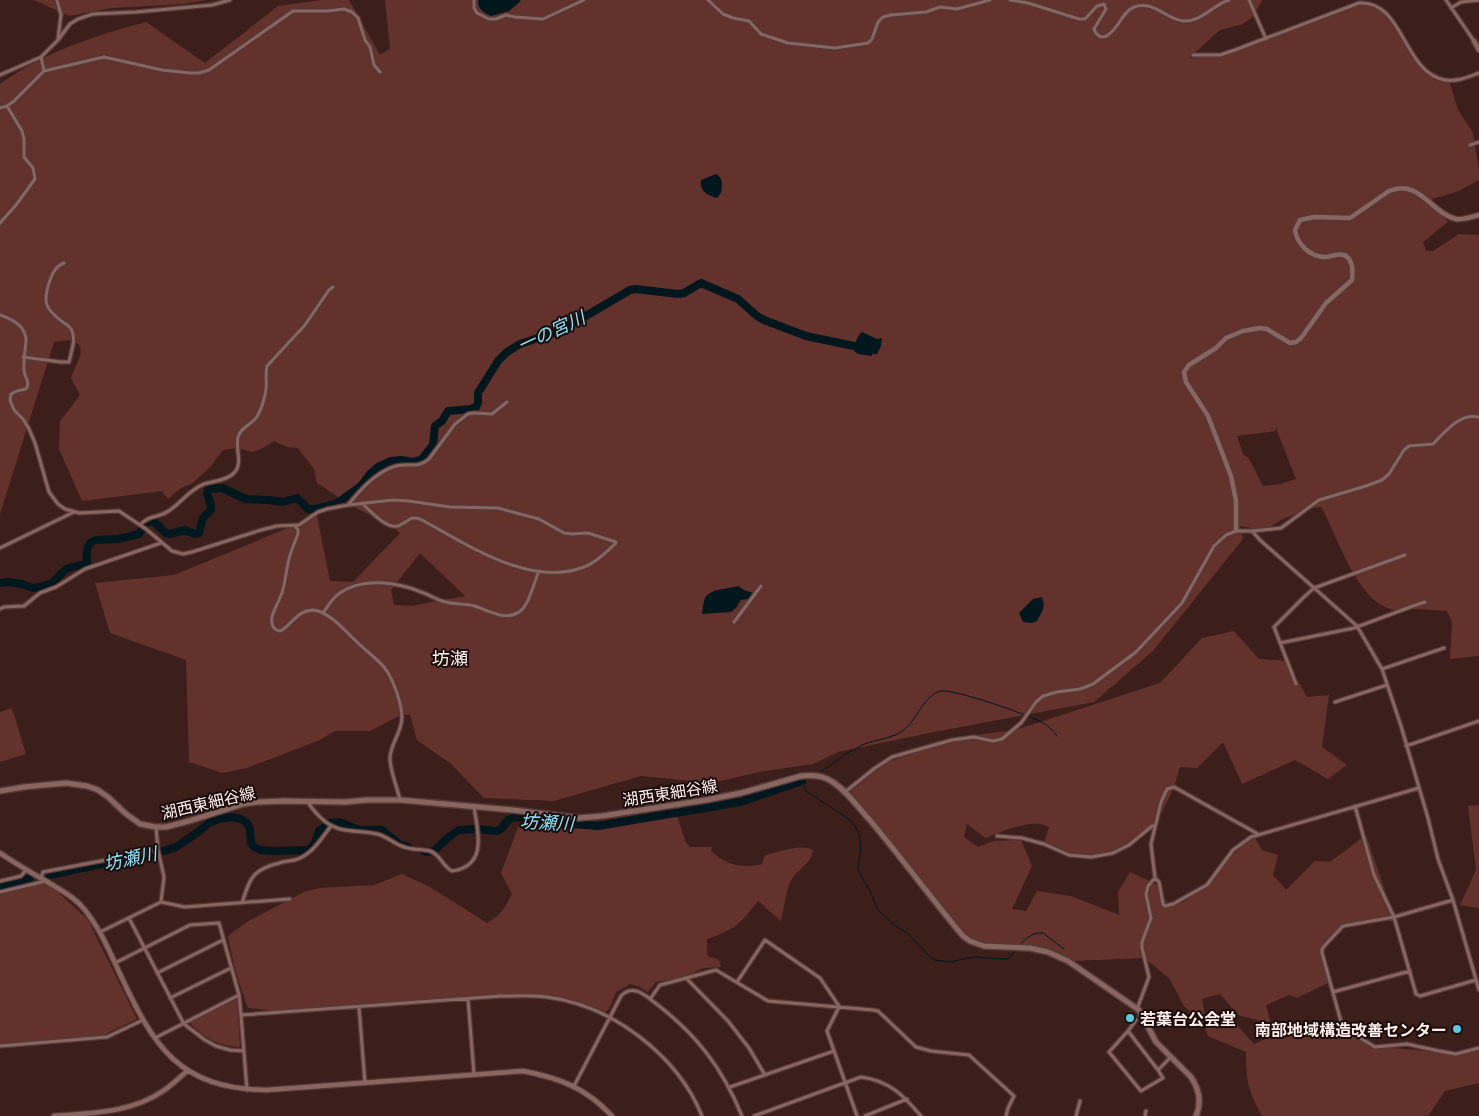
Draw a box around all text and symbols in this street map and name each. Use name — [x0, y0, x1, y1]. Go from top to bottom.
water label: 一の宮川 — [514, 305, 590, 356]
district label: 坊瀬 — [432, 647, 468, 669]
street label: 湖西東細谷線 — [621, 775, 719, 809]
street label: 湖西東細谷線 — [159, 782, 257, 822]
water label: 坊瀬川 — [519, 810, 577, 835]
water label: 坊瀬川 — [101, 841, 161, 874]
place label: 若葉台公会堂 — [1140, 1009, 1236, 1028]
marker: 若葉台公会堂 — [1124, 1012, 1136, 1024]
place label: 南部地域構造改善センター — [1255, 1020, 1447, 1039]
marker: 南部地域構造改善センター — [1451, 1023, 1463, 1035]

